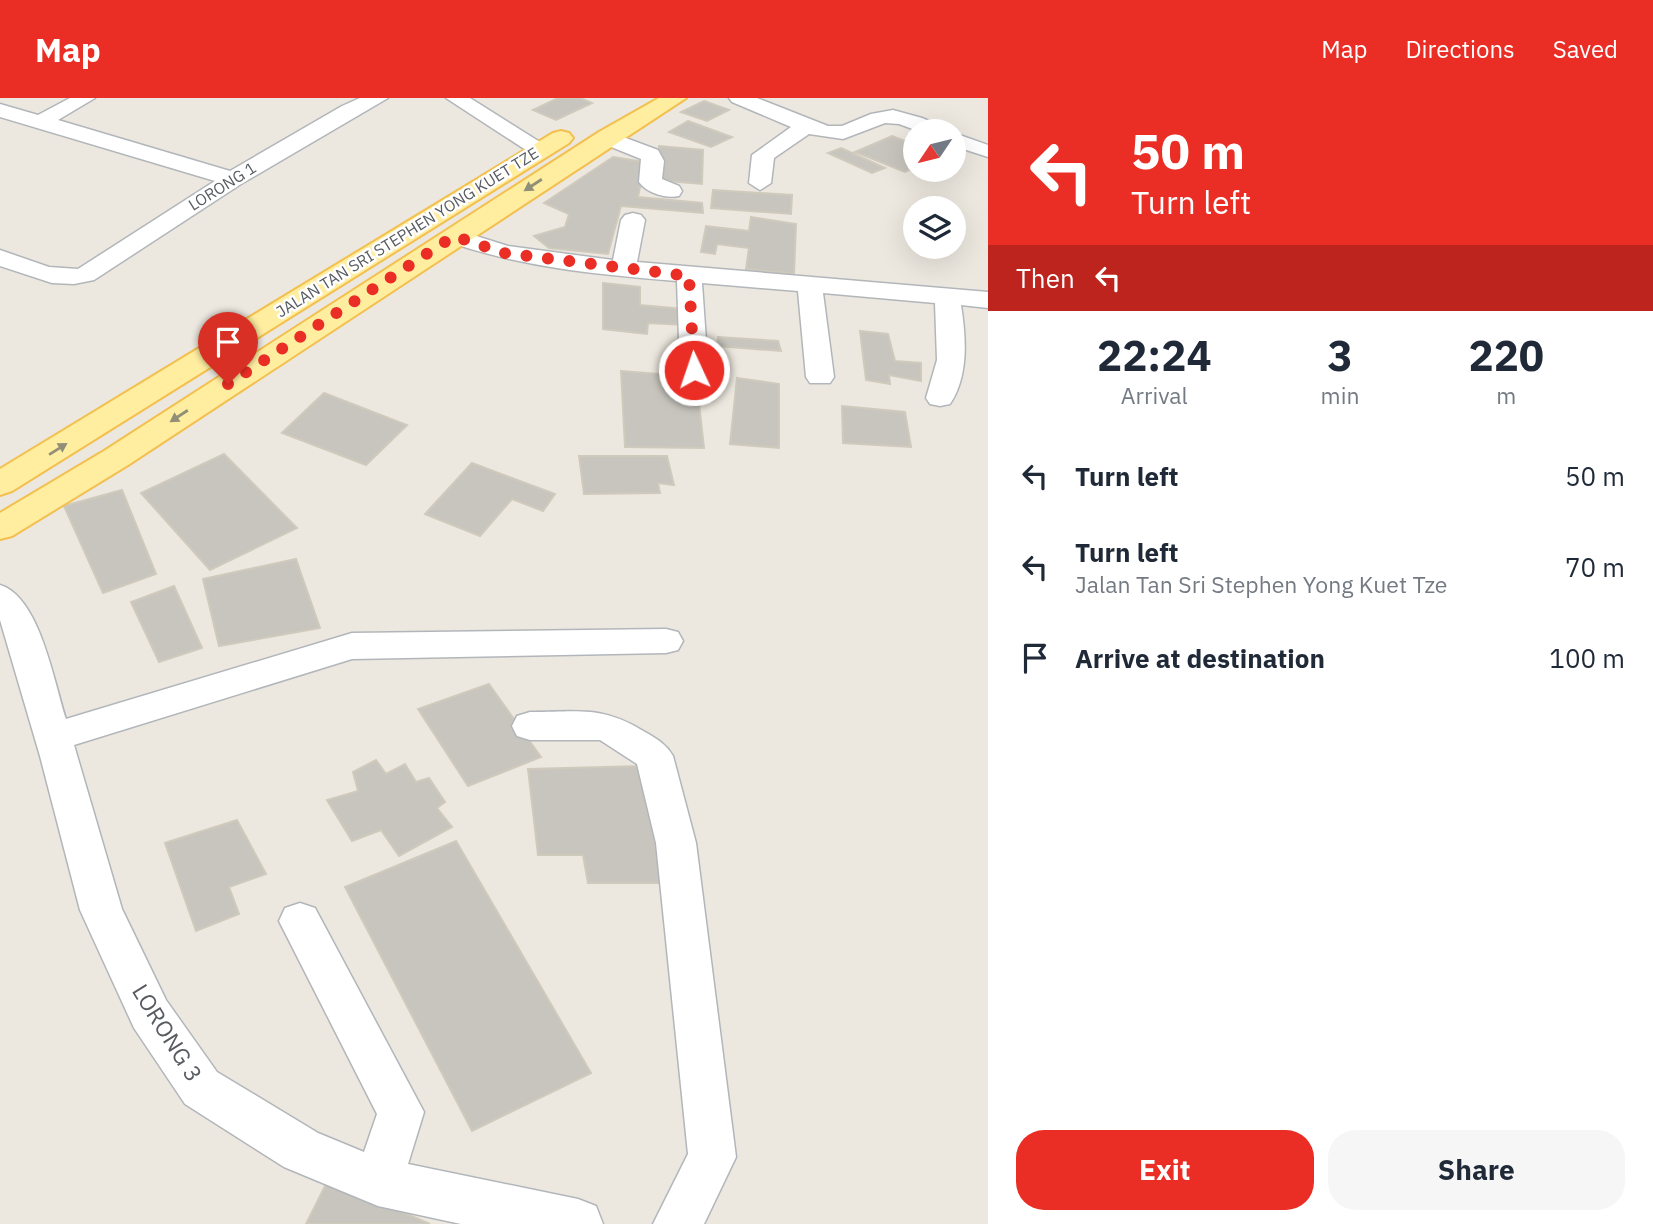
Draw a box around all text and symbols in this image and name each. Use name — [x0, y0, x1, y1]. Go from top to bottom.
text: Map — [35, 28, 101, 71]
text: Map — [1321, 33, 1367, 65]
text: Directions — [1405, 33, 1515, 65]
text: Saved — [1553, 33, 1618, 65]
north arrow — [903, 119, 966, 182]
map controls — [903, 119, 966, 259]
text: 50 m — [1131, 119, 1245, 182]
icon: left — [1016, 126, 1107, 217]
street label: JALAN TAN SRI STEPHEN YONG KUET TZE — [272, 143, 542, 321]
street label: LORONG 1 — [184, 157, 260, 215]
one-way arrow — [523, 178, 543, 191]
text: Turn left — [1131, 181, 1251, 223]
button: layers — [903, 196, 966, 259]
icon: left — [1089, 259, 1127, 297]
text: Then — [1016, 261, 1075, 295]
pin — [198, 312, 258, 384]
icon: arrive — [209, 323, 247, 361]
text: 22:24 — [1097, 328, 1212, 383]
text: 3 — [1327, 328, 1353, 383]
text: 220 — [1468, 328, 1544, 383]
position arrow — [657, 333, 731, 407]
text: Arrival — [1121, 380, 1188, 410]
text: min — [1321, 380, 1359, 410]
text: m — [1496, 380, 1516, 410]
one-way arrow — [169, 410, 189, 423]
one-way arrow — [49, 442, 68, 455]
icon: left — [1016, 457, 1054, 495]
text: Turn left — [1075, 459, 1178, 493]
text: 50 m — [1565, 459, 1625, 493]
text: Turn left — [1075, 535, 1178, 569]
icon: left — [1016, 548, 1054, 586]
text: 70 m — [1565, 550, 1625, 584]
text: Jalan Tan Sri Stephen Yong Kuet Tze — [1075, 569, 1447, 599]
icon: arrive — [1016, 639, 1054, 677]
text: Arrive at destination — [1075, 641, 1325, 675]
text: 100 m — [1549, 641, 1625, 675]
street label: LORONG 3 — [126, 978, 210, 1087]
button: Exit — [1016, 1130, 1314, 1210]
button: Share — [1328, 1130, 1625, 1210]

